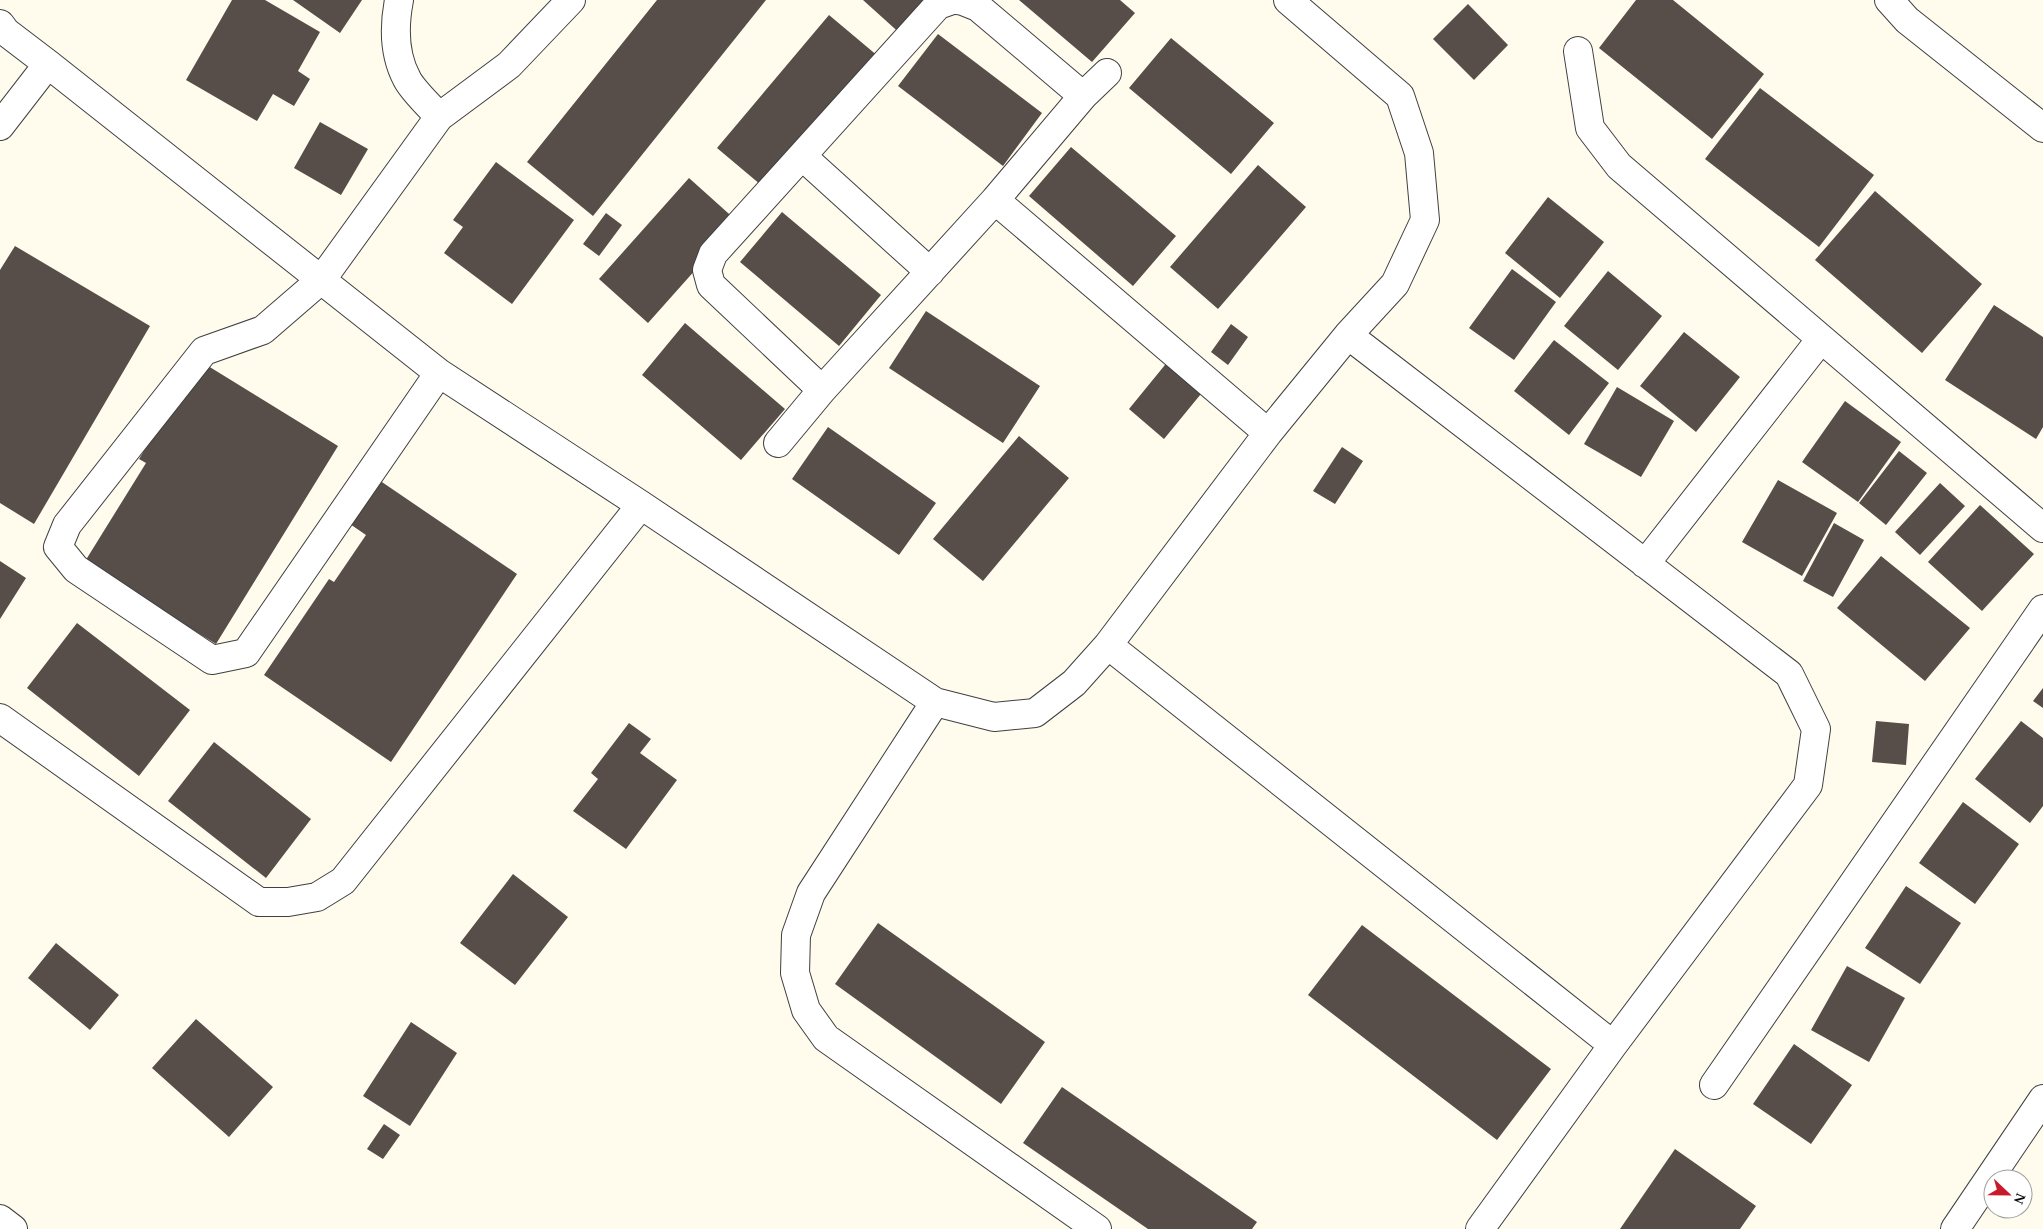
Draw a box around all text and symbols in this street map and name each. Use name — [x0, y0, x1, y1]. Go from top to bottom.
north arrow — [1983, 1169, 2033, 1219]
text: N — [2011, 1191, 2028, 1206]

